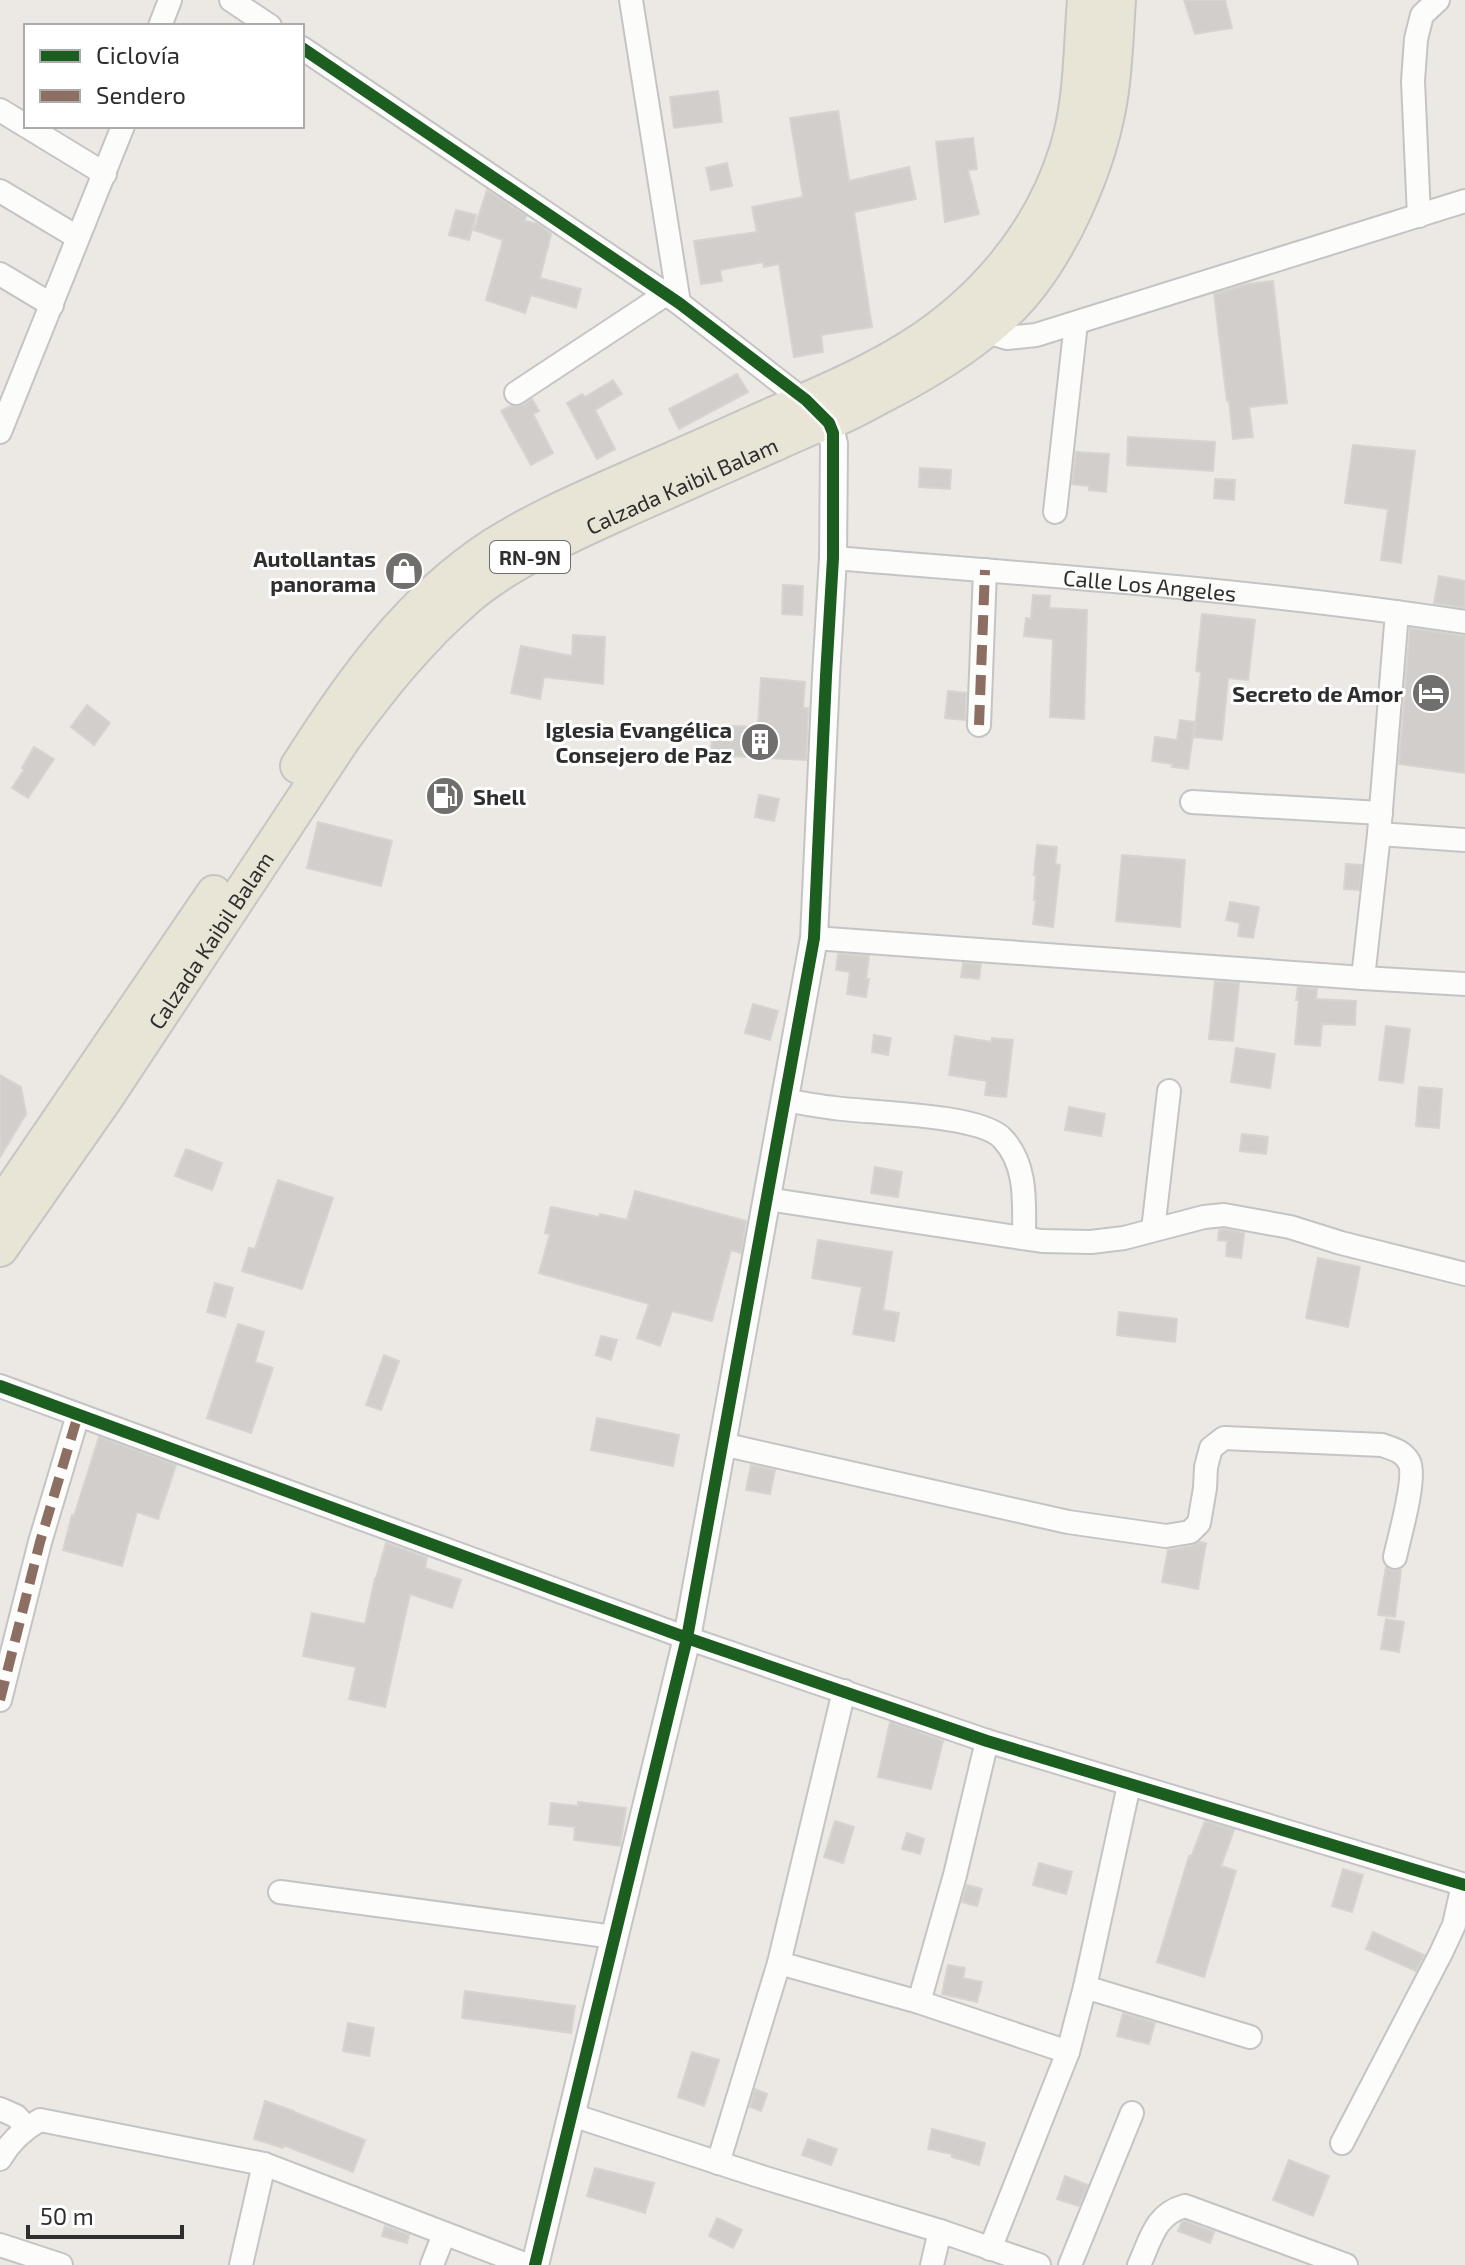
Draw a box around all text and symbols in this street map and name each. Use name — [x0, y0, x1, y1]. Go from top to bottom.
legend — [24, 24, 304, 128]
text: Ciclovía — [96, 40, 180, 69]
text: Sendero — [96, 80, 186, 109]
street label: Calzada Kaibil Balam — [581, 431, 781, 539]
road number: RN-9N — [490, 541, 570, 573]
place label: Autollantas panorama — [253, 545, 376, 596]
shop icon: Autollantas panorama — [383, 550, 425, 592]
street label: Calle Los Angeles — [1062, 564, 1238, 606]
hotel icon: Secreto de Amor — [1410, 672, 1452, 714]
place label: Secreto de Amor — [1232, 680, 1404, 706]
place label: Iglesia Evangélica Consejero de Paz — [545, 716, 732, 767]
building icon: Iglesia Evangélica Consejero de Paz — [739, 721, 781, 763]
fuel station icon: Shell — [424, 775, 466, 817]
place label: Shell — [473, 783, 527, 809]
street label: Calzada Kaibil Balam — [142, 846, 278, 1033]
scale bar — [28, 2189, 182, 2239]
text: 50 m — [40, 2201, 94, 2230]

